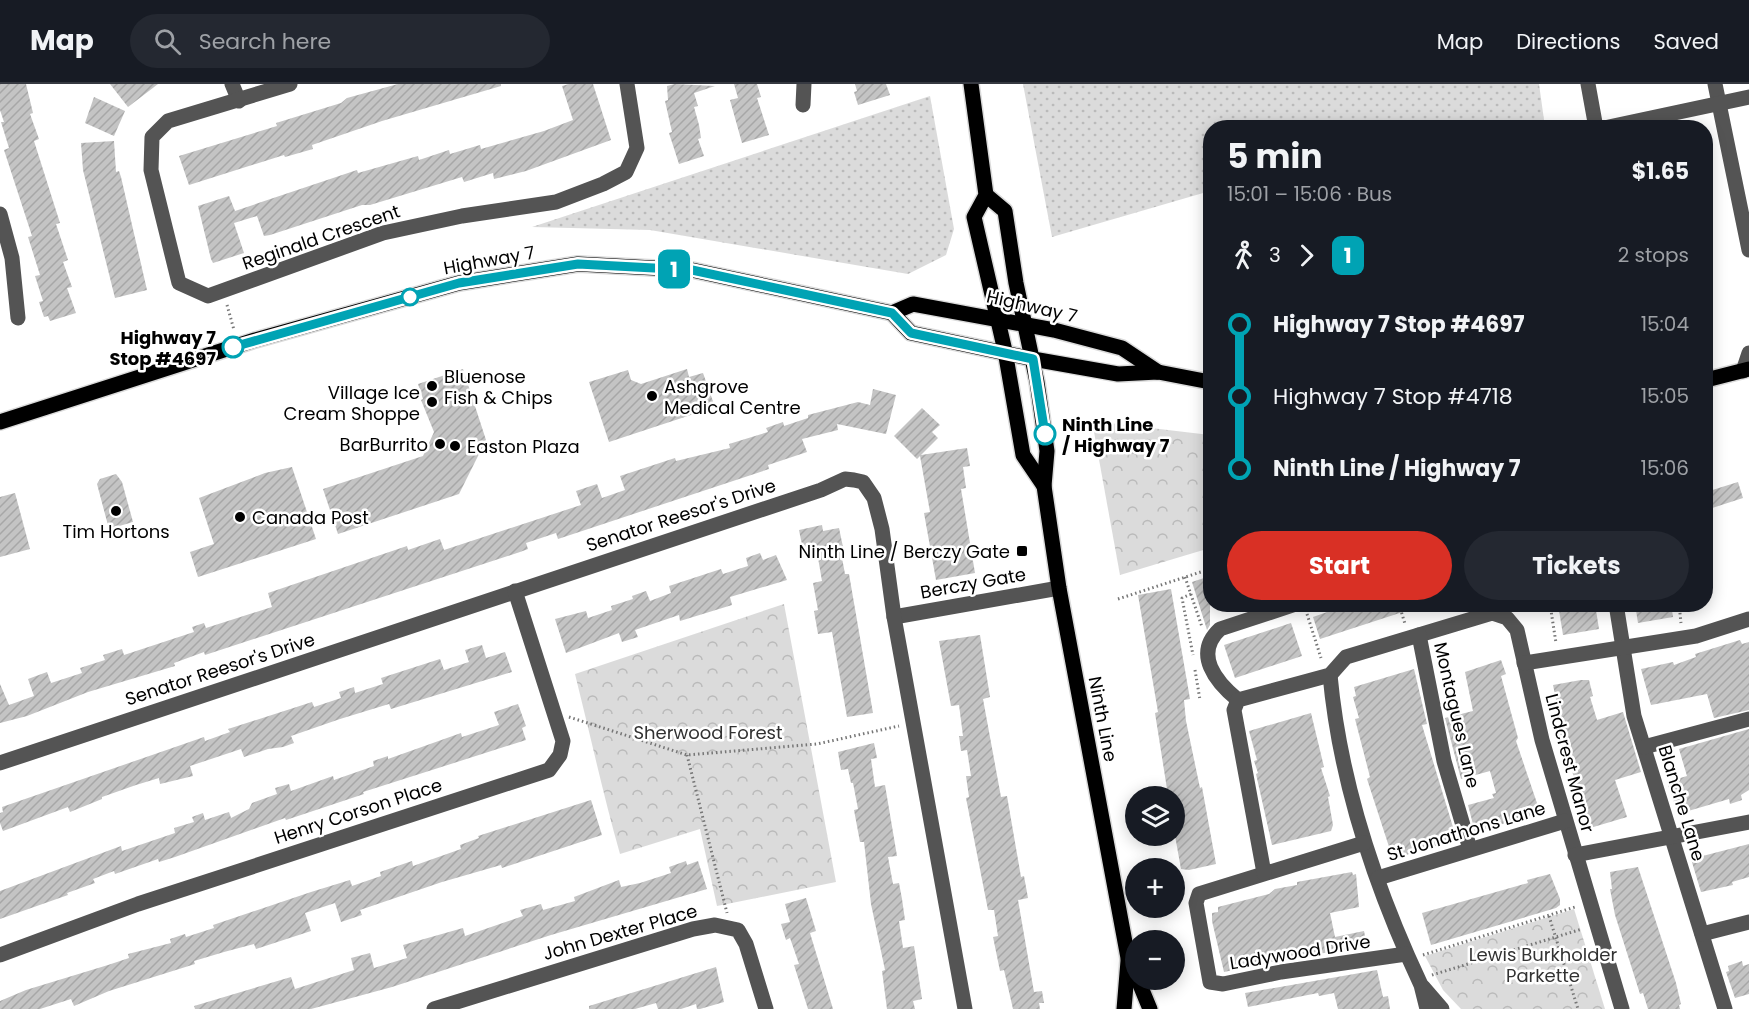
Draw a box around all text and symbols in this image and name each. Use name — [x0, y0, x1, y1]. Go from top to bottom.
search box — [130, 14, 550, 68]
text: Map — [30, 21, 94, 60]
icon: search — [151, 25, 184, 58]
text: Search here — [199, 26, 331, 57]
text: Map — [1437, 27, 1483, 56]
text: Directions — [1516, 27, 1620, 56]
text: Saved — [1653, 27, 1719, 56]
text: 5 min — [1227, 133, 1322, 180]
text: $1.65 — [1632, 156, 1689, 187]
text: 15:01 – 15:06 · Bus — [1227, 180, 1392, 208]
street label: Reginald Crescent — [239, 198, 403, 276]
icon: walk — [1227, 239, 1260, 272]
icon: forward — [1290, 239, 1323, 272]
street label: Highway 7 — [441, 240, 537, 280]
text: 3 — [1269, 241, 1281, 269]
text: 1 — [1344, 241, 1352, 270]
text: 2 stops — [1618, 241, 1689, 269]
line badge: 1 — [654, 250, 694, 288]
text: 1 — [670, 255, 678, 284]
street label: Highway 7 — [984, 283, 1080, 329]
unlabelled marker — [401, 288, 419, 306]
text: Highway 7 Stop #4697 — [1273, 309, 1525, 340]
text: 15:04 — [1641, 310, 1689, 338]
place label: Highway 7 Stop #4697 — [109, 325, 216, 371]
marker: Highway 7 Stop #4697 — [222, 336, 244, 358]
place label: Bluenose Fish & Chips — [444, 364, 553, 410]
place label: Ashgrove Medical Centre — [664, 374, 801, 420]
marker: Bluenose Fish & Chips — [425, 379, 439, 393]
place label: Village Ice Cream Shoppe — [284, 380, 420, 426]
text: Highway 7 Stop #4718 — [1273, 381, 1513, 412]
text: 15:05 — [1641, 382, 1689, 410]
marker: Ashgrove Medical Centre — [645, 389, 659, 403]
marker: Village Ice Cream Shoppe — [425, 395, 439, 409]
place label: Ninth Line / Highway 7 — [1062, 412, 1170, 458]
marker: Ninth Line / Highway 7 — [1034, 423, 1056, 445]
place label: BarBurrito — [340, 432, 428, 457]
place label: Easton Plaza — [467, 434, 580, 459]
marker: BarBurrito — [433, 437, 447, 451]
marker: Easton Plaza — [448, 439, 462, 453]
text: Ninth Line / Highway 7 — [1273, 453, 1521, 484]
text: 15:06 — [1641, 454, 1689, 482]
street label: Senator Reesor's Drive — [583, 473, 779, 557]
marker: Tim Hortons — [109, 504, 123, 518]
place label: Canada Post — [252, 505, 369, 530]
marker: Canada Post — [233, 510, 247, 524]
place label: Tim Hortons — [62, 519, 170, 544]
button: Start — [1227, 531, 1452, 600]
button: Tickets — [1464, 531, 1689, 600]
place label: Ninth Line / Berczy Gate — [799, 539, 1010, 564]
marker: Ninth Line / Berczy Gate — [1015, 544, 1029, 558]
street label: Berczy Gate — [918, 561, 1028, 605]
street label: Senator Reesor's Drive — [122, 627, 318, 711]
street label: Montagues Lane — [1428, 640, 1486, 790]
street label: Ninth Line — [1082, 674, 1124, 764]
street label: Lindcrest Manor — [1539, 691, 1601, 836]
park label: Sherwood Forest — [633, 720, 783, 745]
street label: Blanche Lane — [1652, 742, 1712, 864]
street label: Henry Corson Place — [271, 772, 445, 850]
map controls — [1125, 786, 1185, 990]
button: layers — [1125, 786, 1185, 846]
street label: St Jonathons Lane — [1384, 795, 1548, 867]
button: + — [1125, 858, 1185, 918]
street label: John Dexter Place — [540, 898, 700, 966]
street label: Ladywood Drive — [1228, 929, 1372, 975]
button: − — [1125, 930, 1185, 990]
park label: Lewis Burkholder Parkette — [1469, 942, 1617, 988]

